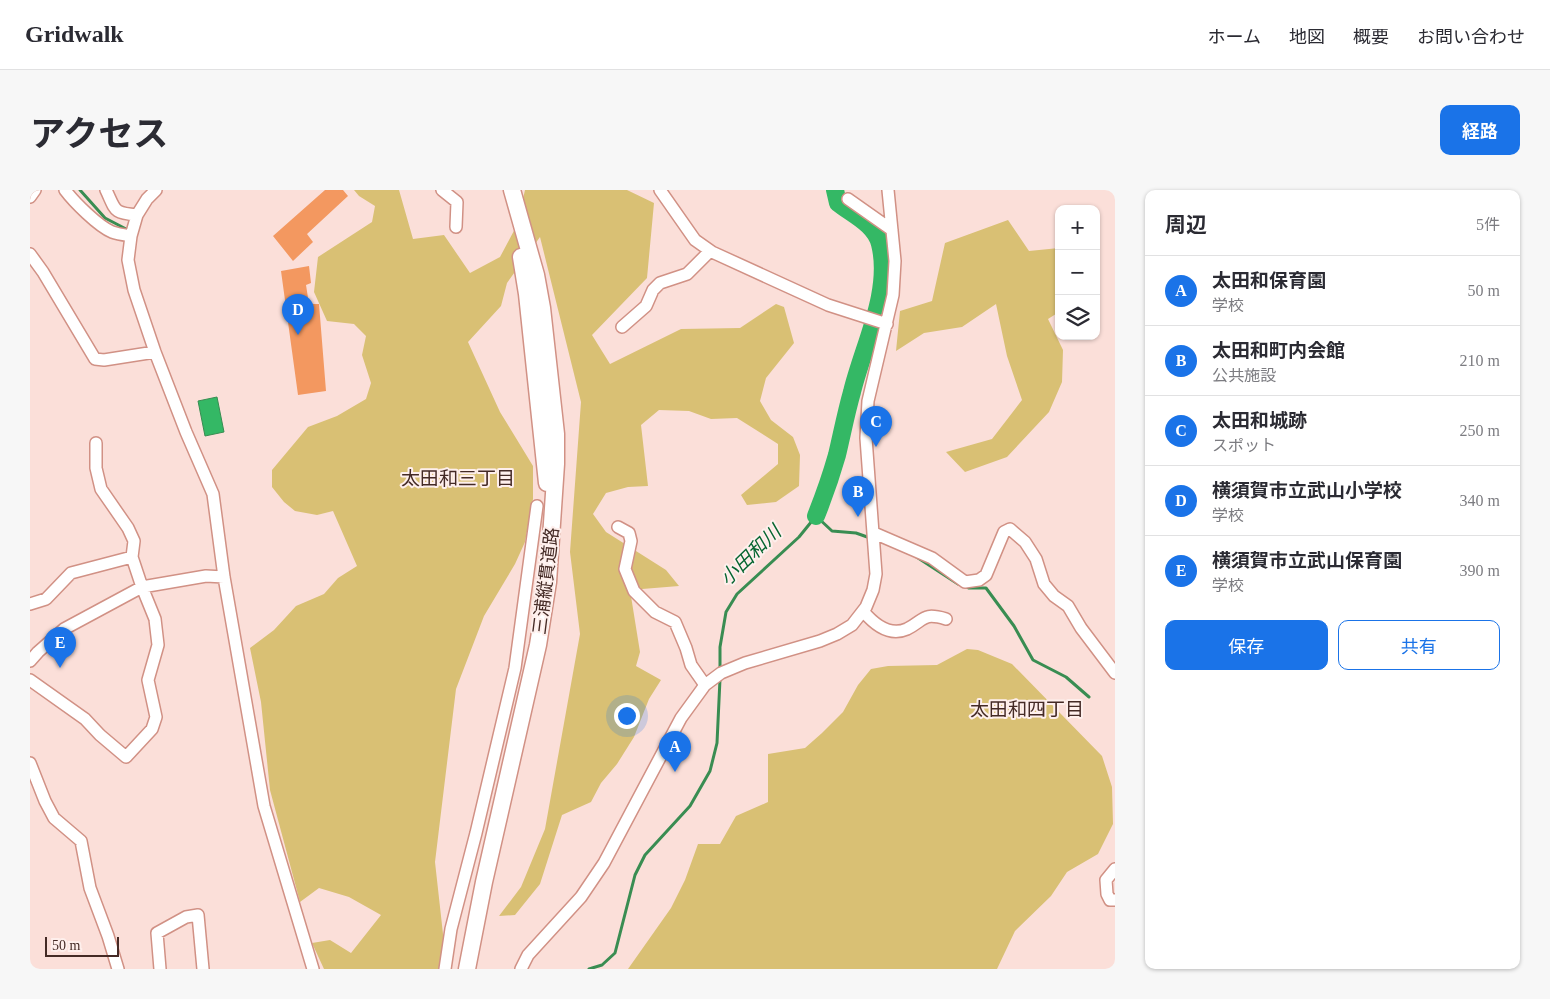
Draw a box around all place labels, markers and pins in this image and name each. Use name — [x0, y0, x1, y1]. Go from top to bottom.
pin: D — [282, 294, 314, 335]
pin: C — [860, 406, 892, 447]
pin: B — [842, 476, 874, 517]
pin: E — [44, 627, 76, 668]
pin: A — [659, 731, 691, 772]

